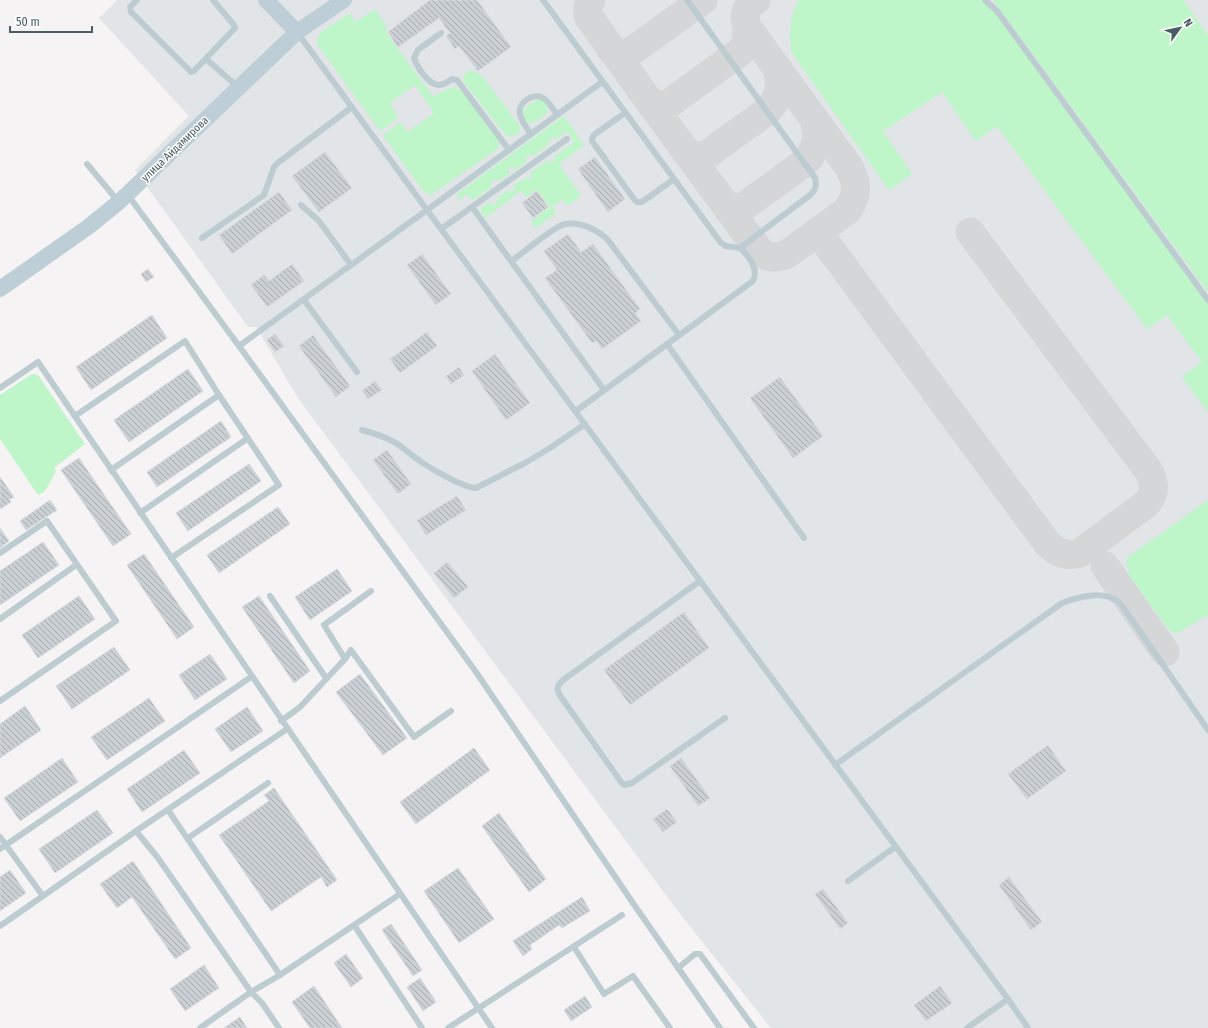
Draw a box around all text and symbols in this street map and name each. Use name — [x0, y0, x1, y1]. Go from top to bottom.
scale bar — [10, 8, 92, 34]
north arrow — [1160, 8, 1200, 48]
text: 50 m — [16, 15, 40, 29]
text: N — [1181, 17, 1195, 29]
street label: улица Айдамирова — [139, 114, 211, 184]

